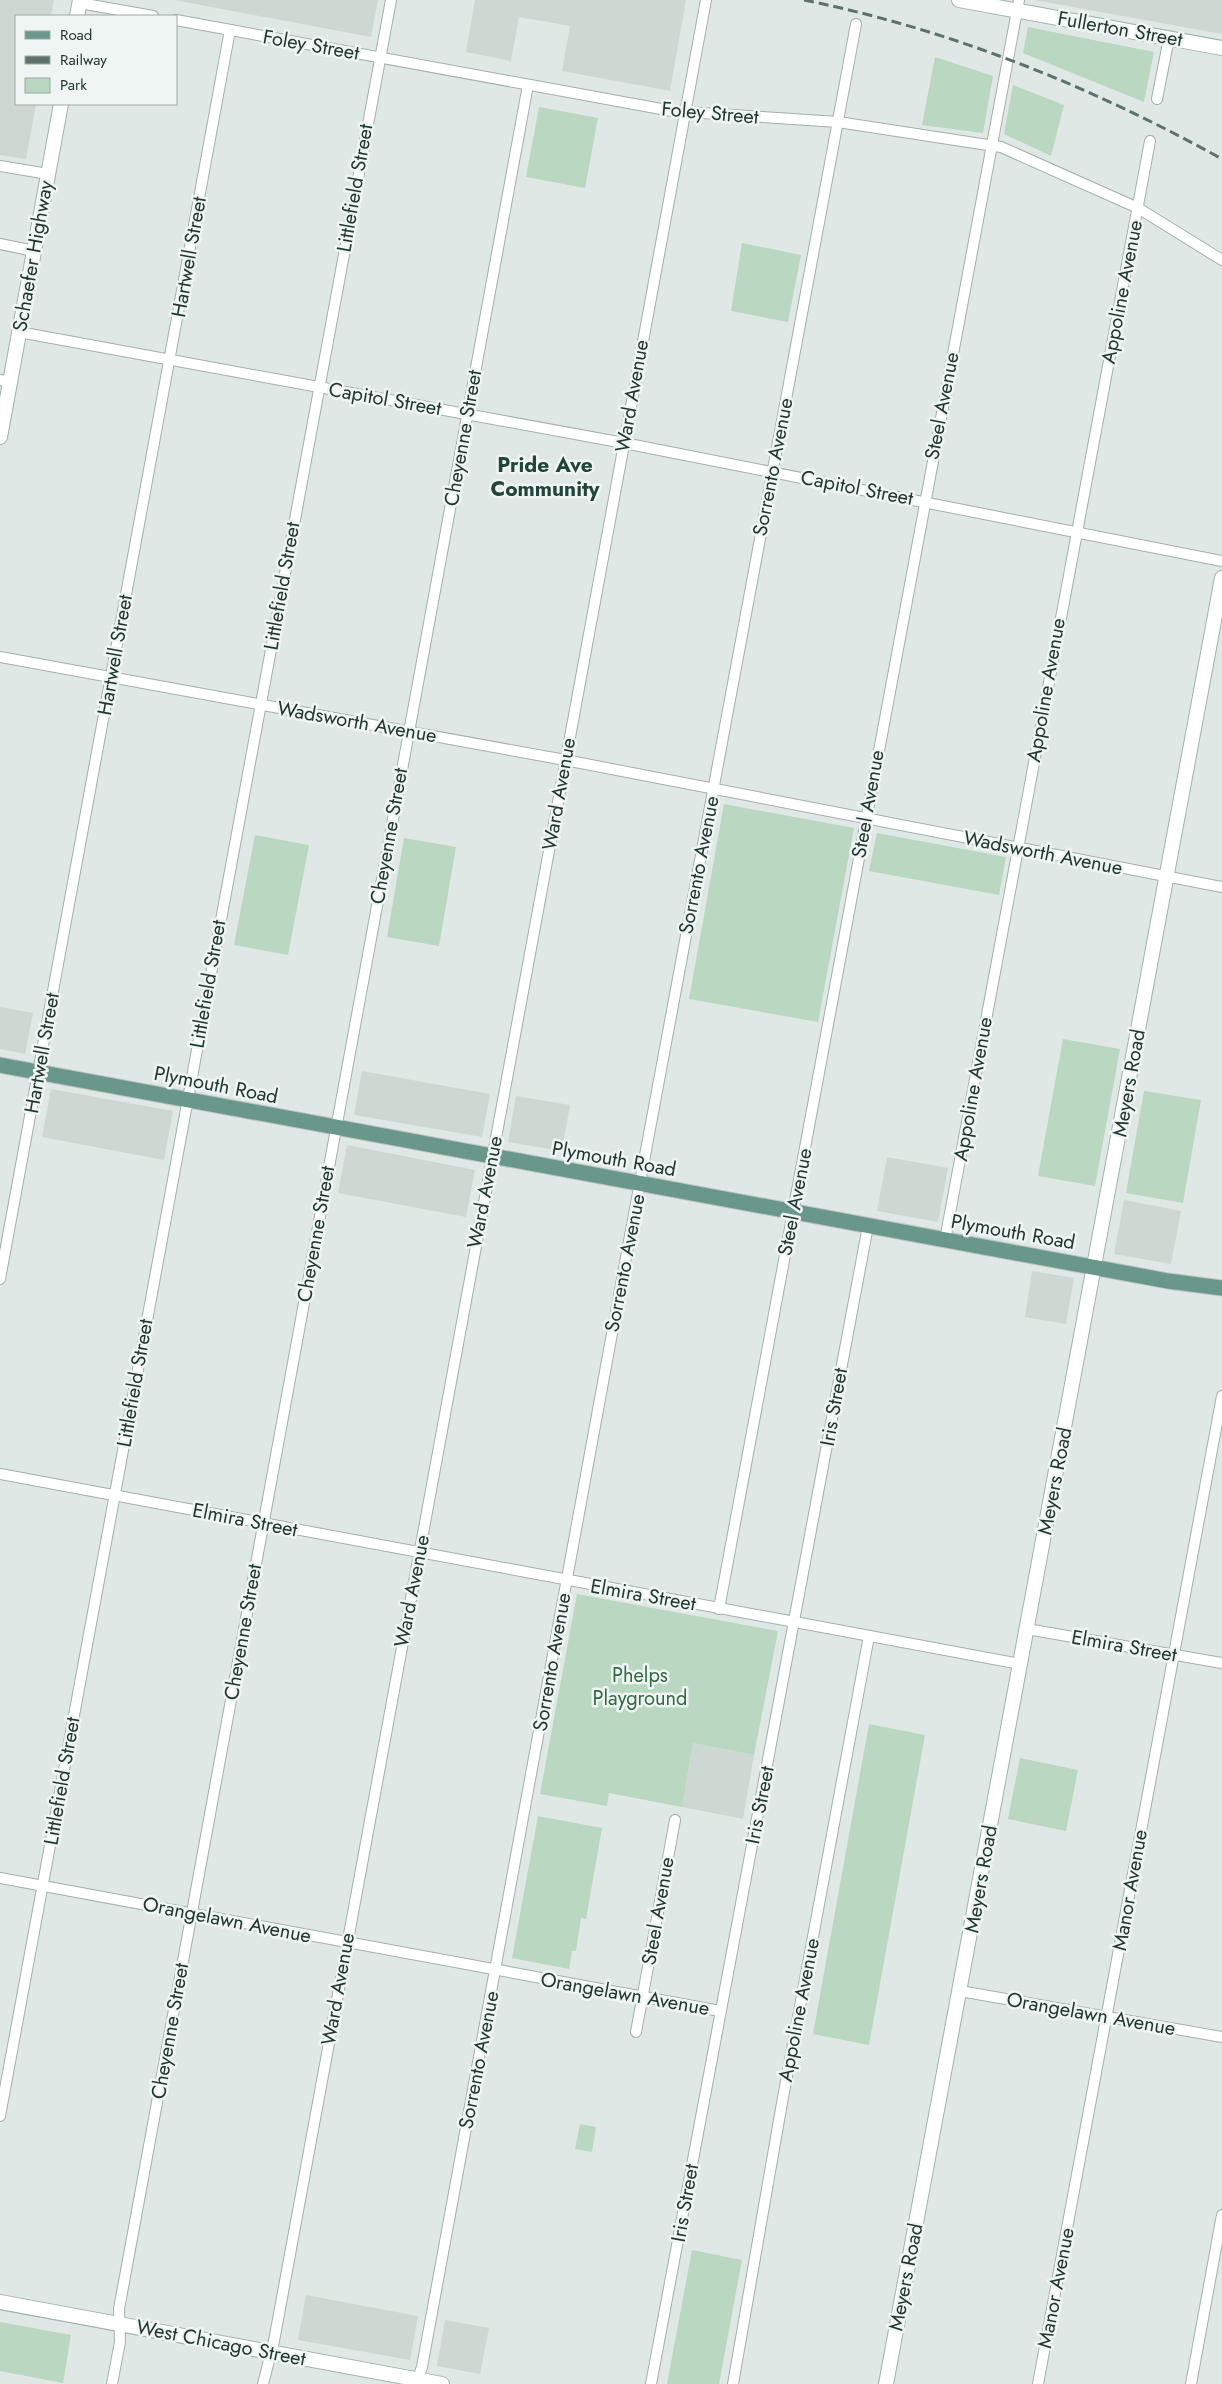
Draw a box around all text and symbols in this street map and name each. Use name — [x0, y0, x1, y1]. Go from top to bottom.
street label: Fullerton Street — [1055, 4, 1185, 54]
legend — [15, 15, 178, 105]
street label: Foley Street — [260, 22, 362, 68]
text: Road — [60, 24, 92, 46]
text: Railway — [60, 49, 107, 71]
text: Park — [60, 74, 87, 96]
street label: Foley Street — [660, 94, 760, 132]
street label: Littlefield Street — [329, 121, 381, 254]
street label: Schaefer Highway — [5, 178, 61, 334]
street label: Hartwell Street — [164, 194, 214, 320]
street label: Appoline Avenue — [1094, 218, 1150, 366]
street label: Ward Avenue — [608, 337, 656, 455]
street label: Steel Avenue — [917, 350, 967, 462]
street label: Cheyenne Street — [437, 367, 489, 508]
street label: Capitol Street — [326, 375, 444, 423]
street label: Sorrento Avenue — [745, 395, 801, 539]
district label: Pride Ave Community — [490, 450, 601, 504]
street label: Capitol Street — [798, 463, 916, 513]
street label: Littlefield Street — [256, 519, 308, 652]
street label: Hartwell Street — [90, 592, 140, 718]
street label: Appoline Avenue — [1019, 616, 1073, 764]
street label: Wadsworth Avenue — [275, 694, 439, 750]
street label: Ward Avenue — [535, 735, 583, 853]
street label: Steel Avenue — [844, 748, 892, 860]
street label: Cheyenne Street — [363, 765, 415, 906]
street label: Sorrento Avenue — [671, 793, 727, 937]
street label: Wadsworth Avenue — [961, 823, 1125, 883]
street label: Littlefield Street — [182, 917, 234, 1050]
street label: Hartwell Street — [17, 990, 67, 1116]
street label: Appoline Avenue — [946, 1015, 1000, 1163]
street label: Meyers Road — [1105, 1027, 1153, 1139]
street label: Plymouth Road — [151, 1059, 281, 1111]
street label: Ward Avenue — [460, 1133, 510, 1251]
street label: Plymouth Road — [550, 1134, 678, 1184]
street label: Steel Avenue — [770, 1146, 820, 1258]
street label: Cheyenne Street — [290, 1163, 342, 1304]
street label: Sorrento Avenue — [597, 1191, 653, 1335]
street label: Plymouth Road — [949, 1207, 1077, 1257]
street label: Littlefield Street — [109, 1316, 161, 1449]
street label: Iris Street — [813, 1366, 855, 1448]
street label: Meyers Road — [1030, 1425, 1080, 1537]
street label: Elmira Street — [190, 1496, 300, 1544]
street label: Ward Avenue — [387, 1532, 437, 1650]
street label: Cheyenne Street — [217, 1561, 269, 1702]
street label: Elmira Street — [588, 1571, 698, 1619]
street label: Sorrento Avenue — [526, 1590, 578, 1734]
street label: Elmira Street — [1069, 1622, 1179, 1670]
park label: Phelps Playground — [593, 1661, 687, 1713]
street label: Littlefield Street — [36, 1714, 88, 1847]
street label: Iris Street — [738, 1763, 782, 1846]
street label: Meyers Road — [957, 1823, 1005, 1935]
street label: Manor Avenue — [1105, 1827, 1155, 1953]
street label: Steel Avenue — [634, 1855, 682, 1967]
street label: Orangelawn Avenue — [140, 1889, 314, 1951]
street label: Ward Avenue — [314, 1930, 362, 2048]
street label: Appoline Avenue — [771, 1936, 827, 2084]
street label: Cheyenne Street — [144, 1960, 196, 2101]
street label: Orangelawn Avenue — [538, 1965, 712, 2023]
street label: Orangelawn Avenue — [1004, 1985, 1178, 2043]
street label: Sorrento Avenue — [451, 1988, 507, 2132]
street label: Iris Street — [664, 2162, 706, 2244]
street label: Meyers Road — [881, 2221, 931, 2333]
street label: Manor Avenue — [1030, 2225, 1082, 2351]
street label: West Chicago Street — [134, 2312, 308, 2374]

